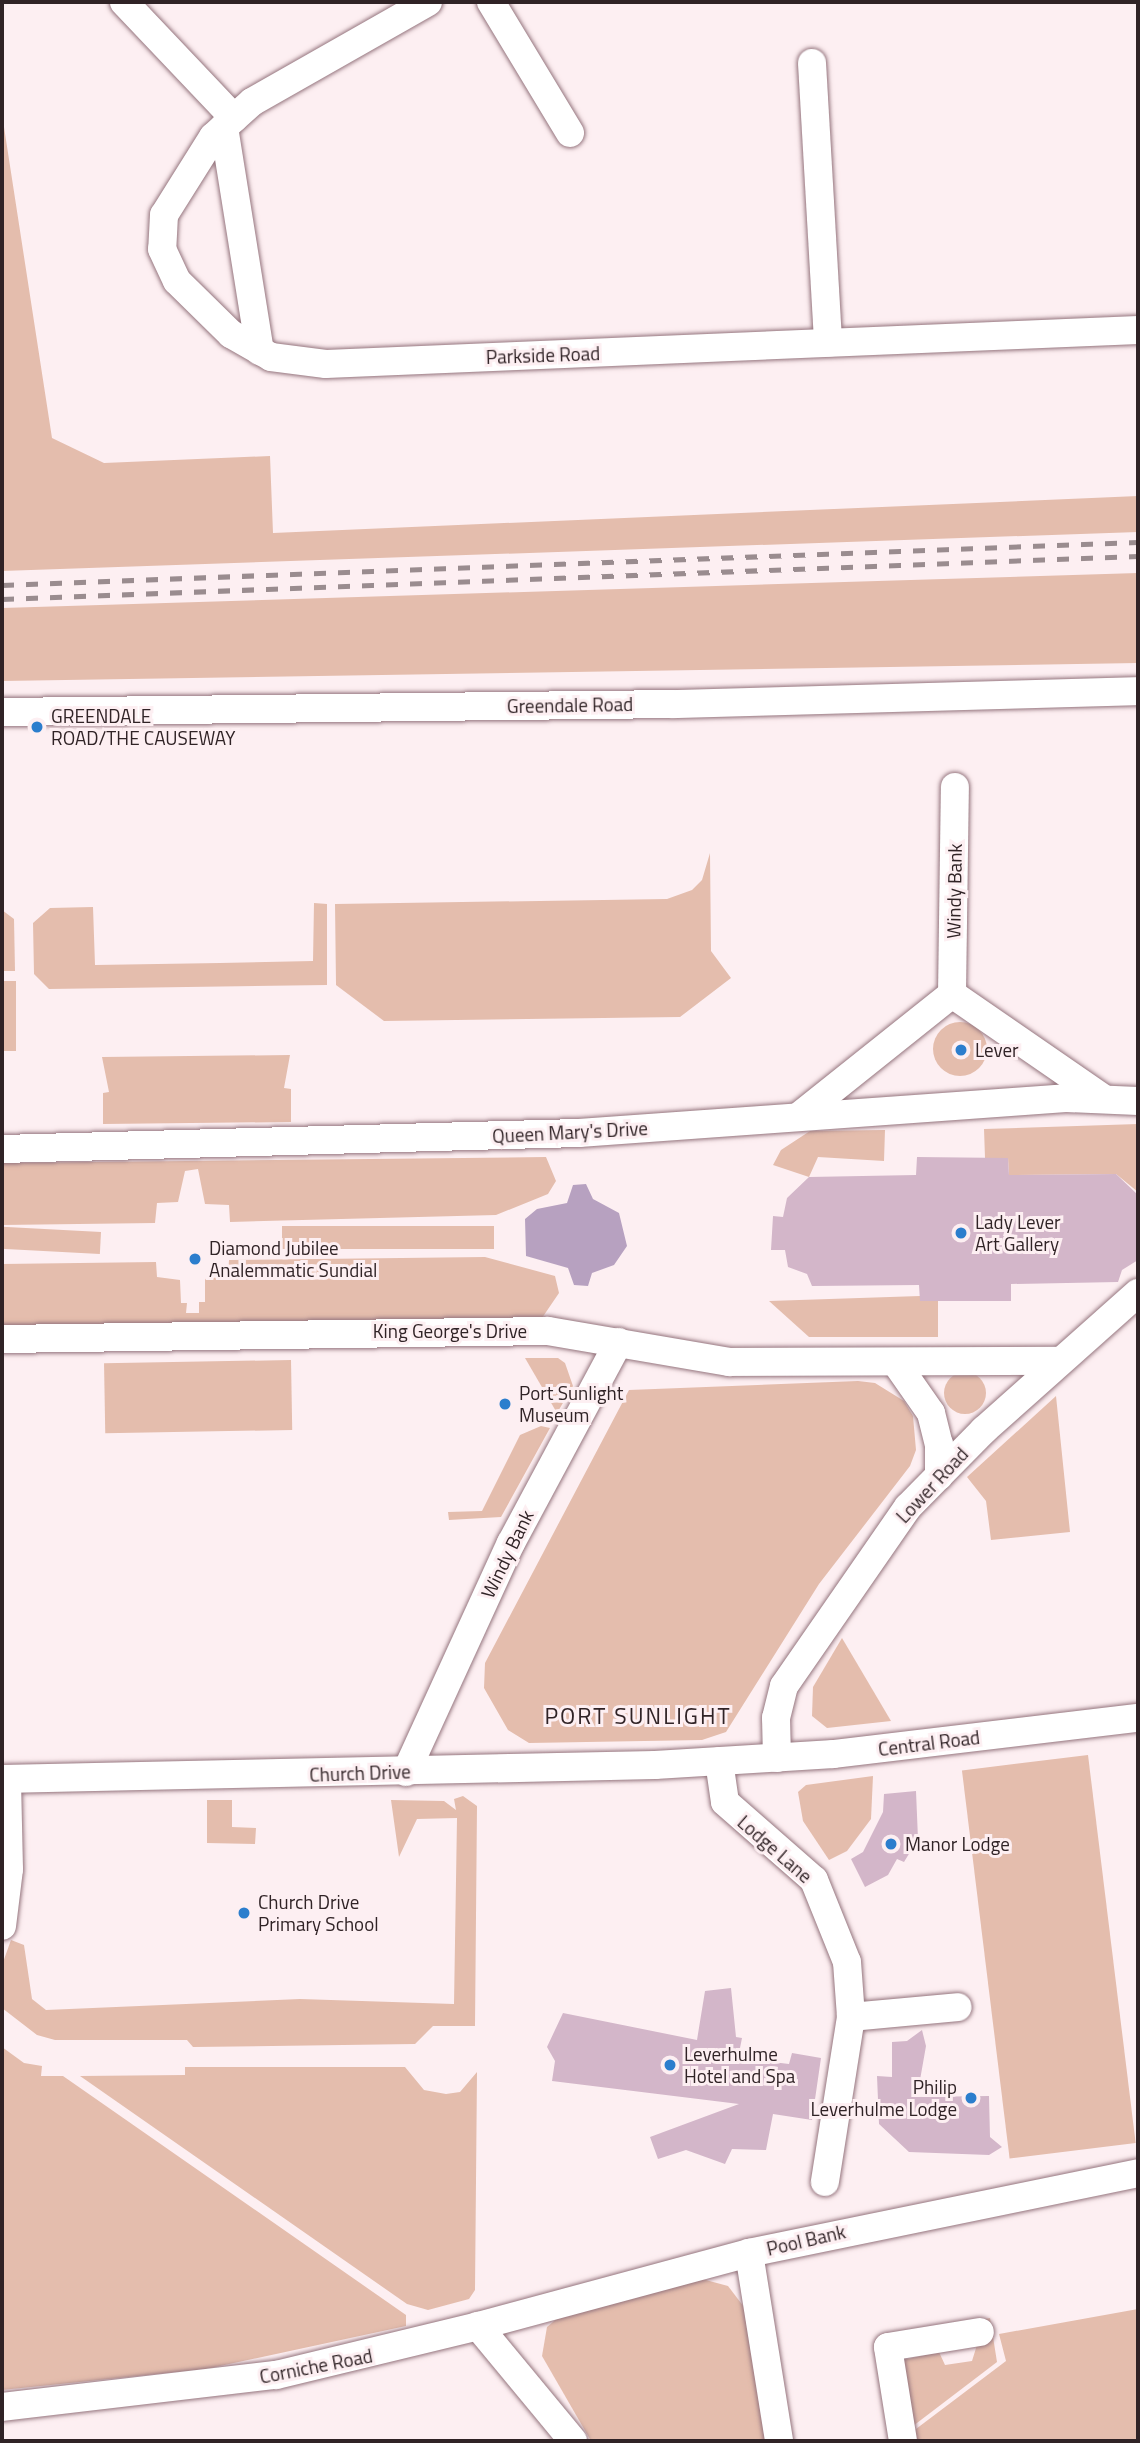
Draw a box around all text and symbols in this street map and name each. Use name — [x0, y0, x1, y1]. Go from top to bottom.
street label: Parkside Road — [485, 342, 601, 368]
street label: Greendale Road — [507, 692, 633, 718]
place label: GREENDALE ROAD/THE CAUSEWAY — [51, 705, 235, 749]
marker: GREENDALE ROAD/THE CAUSEWAY — [29, 719, 45, 735]
street label: Windy Bank — [942, 843, 966, 939]
place label: Lever — [975, 1039, 1019, 1061]
marker: Lever — [953, 1042, 969, 1058]
street label: Queen Mary's Drive — [492, 1117, 648, 1147]
place label: Lady Lever Art Gallery — [975, 1211, 1061, 1255]
marker: Lady Lever Art Gallery — [953, 1225, 969, 1241]
place label: Diamond Jubilee Analemmatic Sundial — [209, 1237, 377, 1281]
marker: Diamond Jubilee Analemmatic Sundial — [187, 1251, 203, 1267]
street label: King George's Drive — [373, 1320, 527, 1342]
place label: Port Sunlight Museum — [519, 1382, 623, 1426]
marker: Port Sunlight Museum — [497, 1396, 513, 1412]
street label: Lower Road — [891, 1443, 973, 1527]
street label: Windy Bank — [476, 1506, 538, 1602]
district label: PORT SUNLIGHT — [546, 1702, 730, 1730]
street label: Central Road — [877, 1725, 981, 1761]
street label: Church Drive — [309, 1760, 411, 1786]
street label: Lodge Lane — [733, 1811, 817, 1887]
place label: Manor Lodge — [905, 1833, 1010, 1855]
marker: Manor Lodge — [883, 1836, 899, 1852]
place label: Church Drive Primary School — [258, 1891, 379, 1935]
marker: Church Drive Primary School — [236, 1905, 252, 1921]
place label: Leverhulme Hotel and Spa — [684, 2043, 795, 2087]
marker: Leverhulme Hotel and Spa — [662, 2057, 678, 2073]
place label: Philip Leverhulme Lodge — [811, 2076, 957, 2120]
marker: Philip Leverhulme Lodge — [963, 2090, 979, 2106]
street label: Pool Bank — [764, 2220, 848, 2260]
street label: Corniche Road — [258, 2344, 374, 2388]

